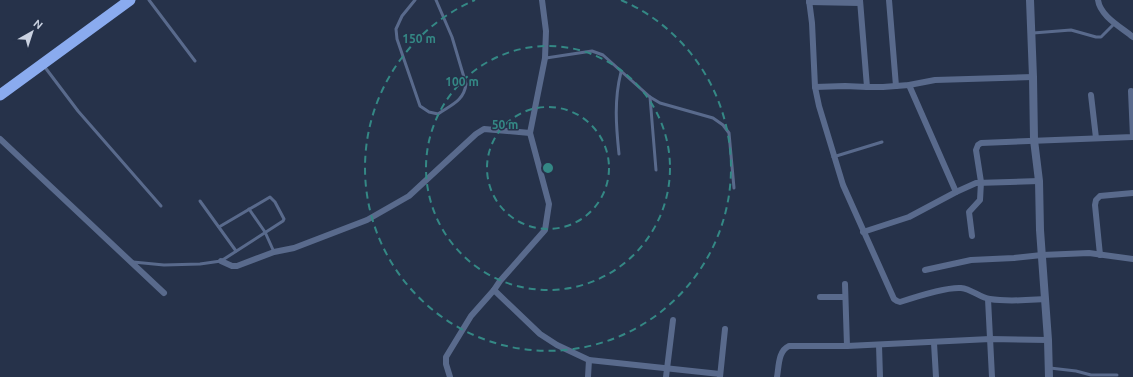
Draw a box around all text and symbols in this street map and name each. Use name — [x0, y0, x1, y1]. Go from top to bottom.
north arrow — [12, 12, 52, 52]
text: N — [31, 17, 45, 31]
text: 150 m — [402, 32, 436, 45]
text: 100 m — [445, 75, 479, 88]
text: 50 m — [492, 118, 518, 131]
centre of rings — [541, 161, 555, 175]

